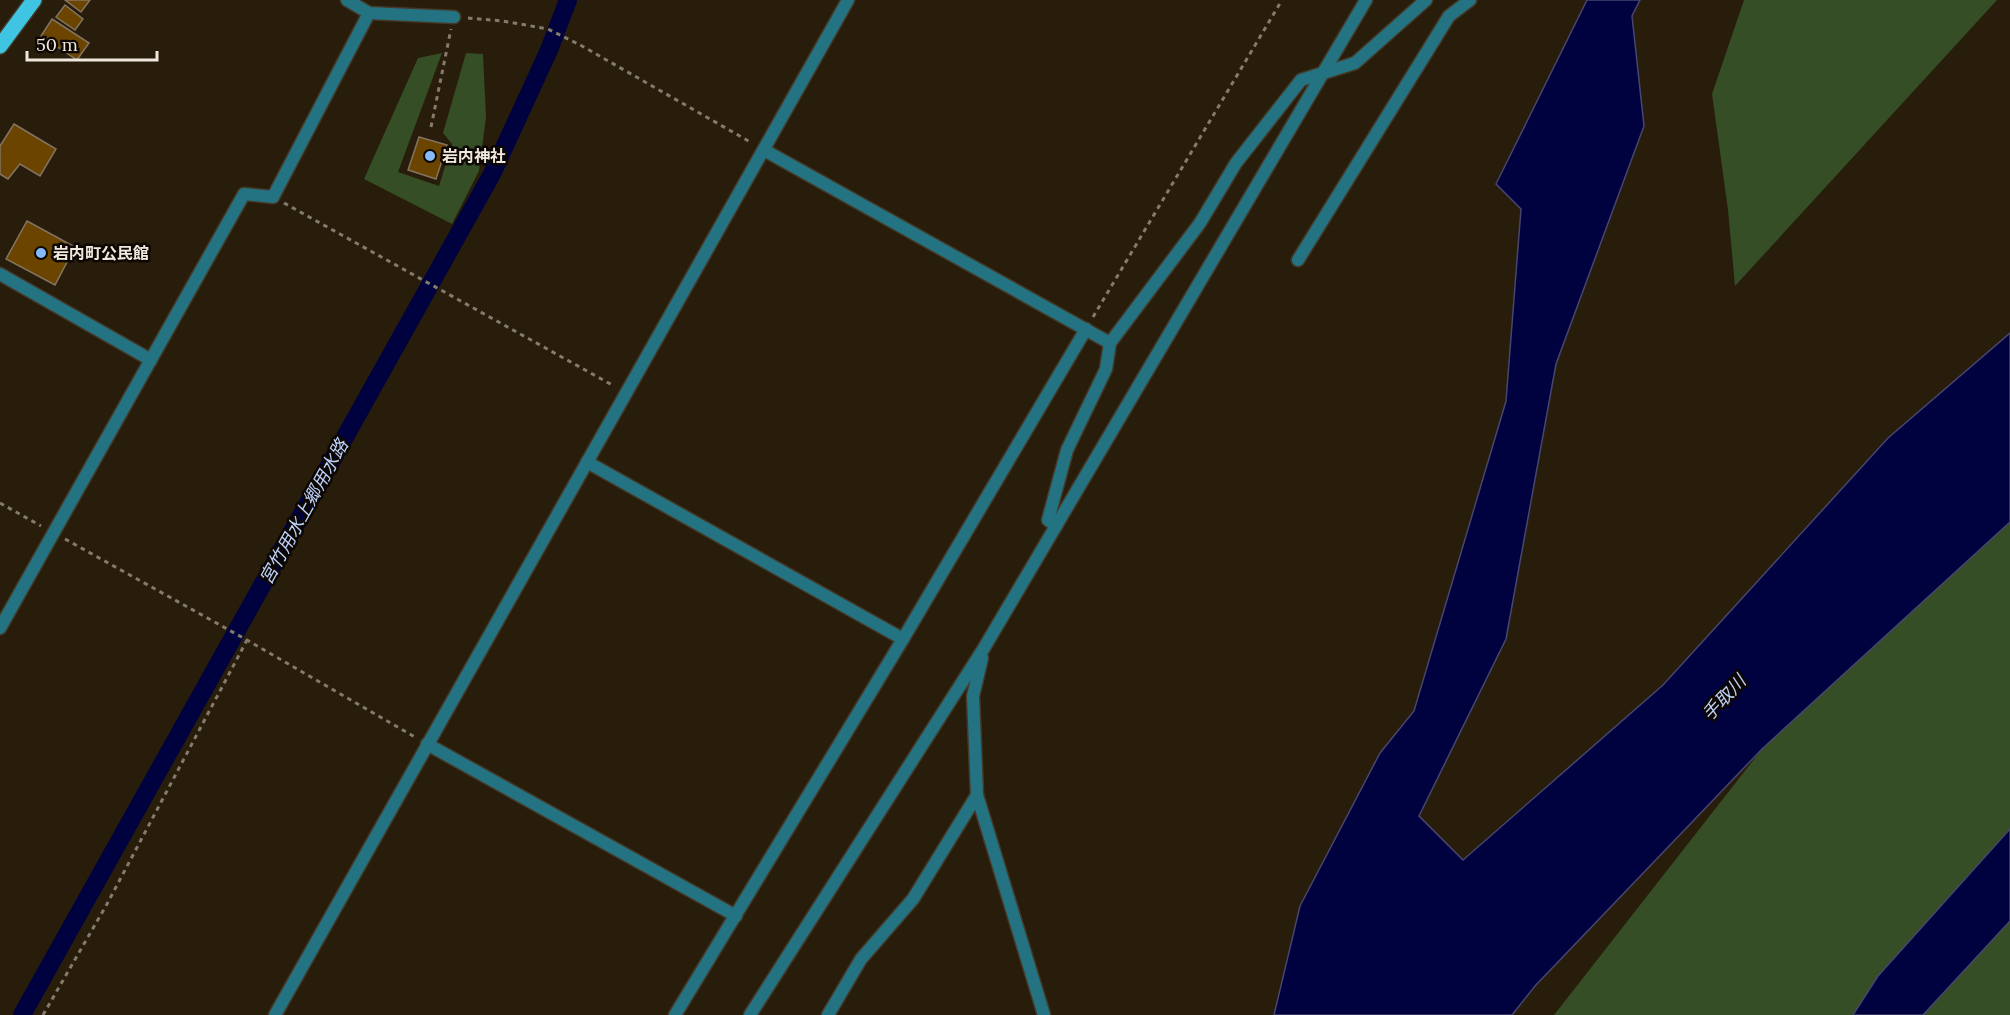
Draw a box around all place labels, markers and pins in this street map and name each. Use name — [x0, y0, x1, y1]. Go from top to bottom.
place label: 岩内神社 — [442, 146, 506, 166]
marker: 岩内神社 — [423, 149, 437, 163]
place label: 岩内町公民館 — [53, 243, 149, 263]
marker: 岩内町公民館 — [34, 246, 48, 260]

